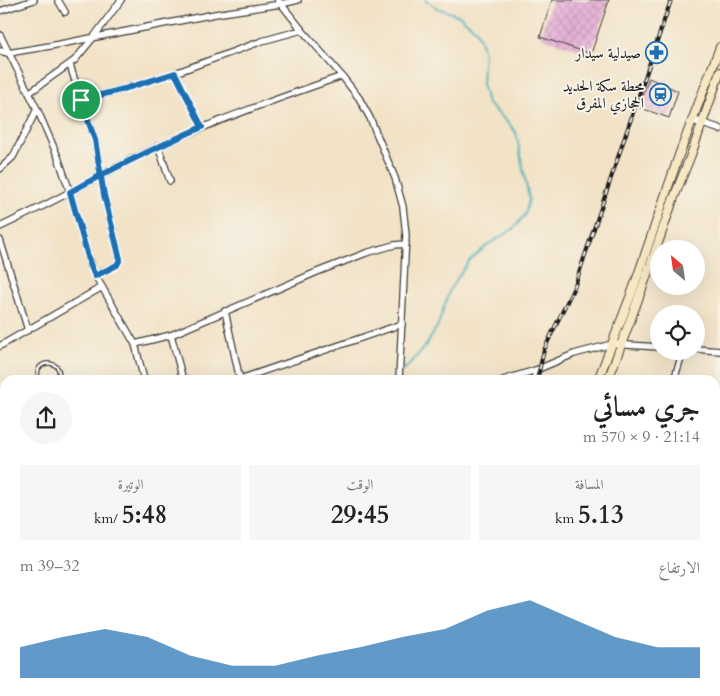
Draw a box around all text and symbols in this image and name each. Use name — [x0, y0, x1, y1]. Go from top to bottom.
pharmacy icon: صيدلية سيدار — [645, 41, 669, 65]
place label: صيدلية سيدار — [573, 43, 641, 63]
place label: محطة سكة الحديد الحجازي المفرق — [563, 76, 644, 115]
pin — [60, 79, 102, 121]
station icon: محطة سكة الحديد الحجازي المفرق — [648, 83, 672, 107]
icon: arrive — [67, 86, 95, 114]
north arrow — [650, 240, 705, 295]
map controls — [650, 240, 705, 360]
button: locate — [650, 305, 705, 360]
text: جري مسائي — [593, 388, 700, 426]
button: share — [20, 392, 72, 444]
text: 21:14 · 9 × 570 m — [583, 426, 700, 448]
text: الوتيرة — [118, 475, 144, 494]
text: الوقت — [347, 475, 373, 494]
text: المسافة — [575, 475, 604, 494]
text: 5:48 — [122, 498, 167, 532]
text: 29:45 — [331, 498, 389, 532]
text: 5.13 — [578, 498, 624, 532]
text: /km — [94, 509, 122, 528]
text: km — [555, 509, 578, 528]
text: 32–39 m — [20, 555, 79, 577]
text: الارتفاع — [658, 557, 700, 579]

